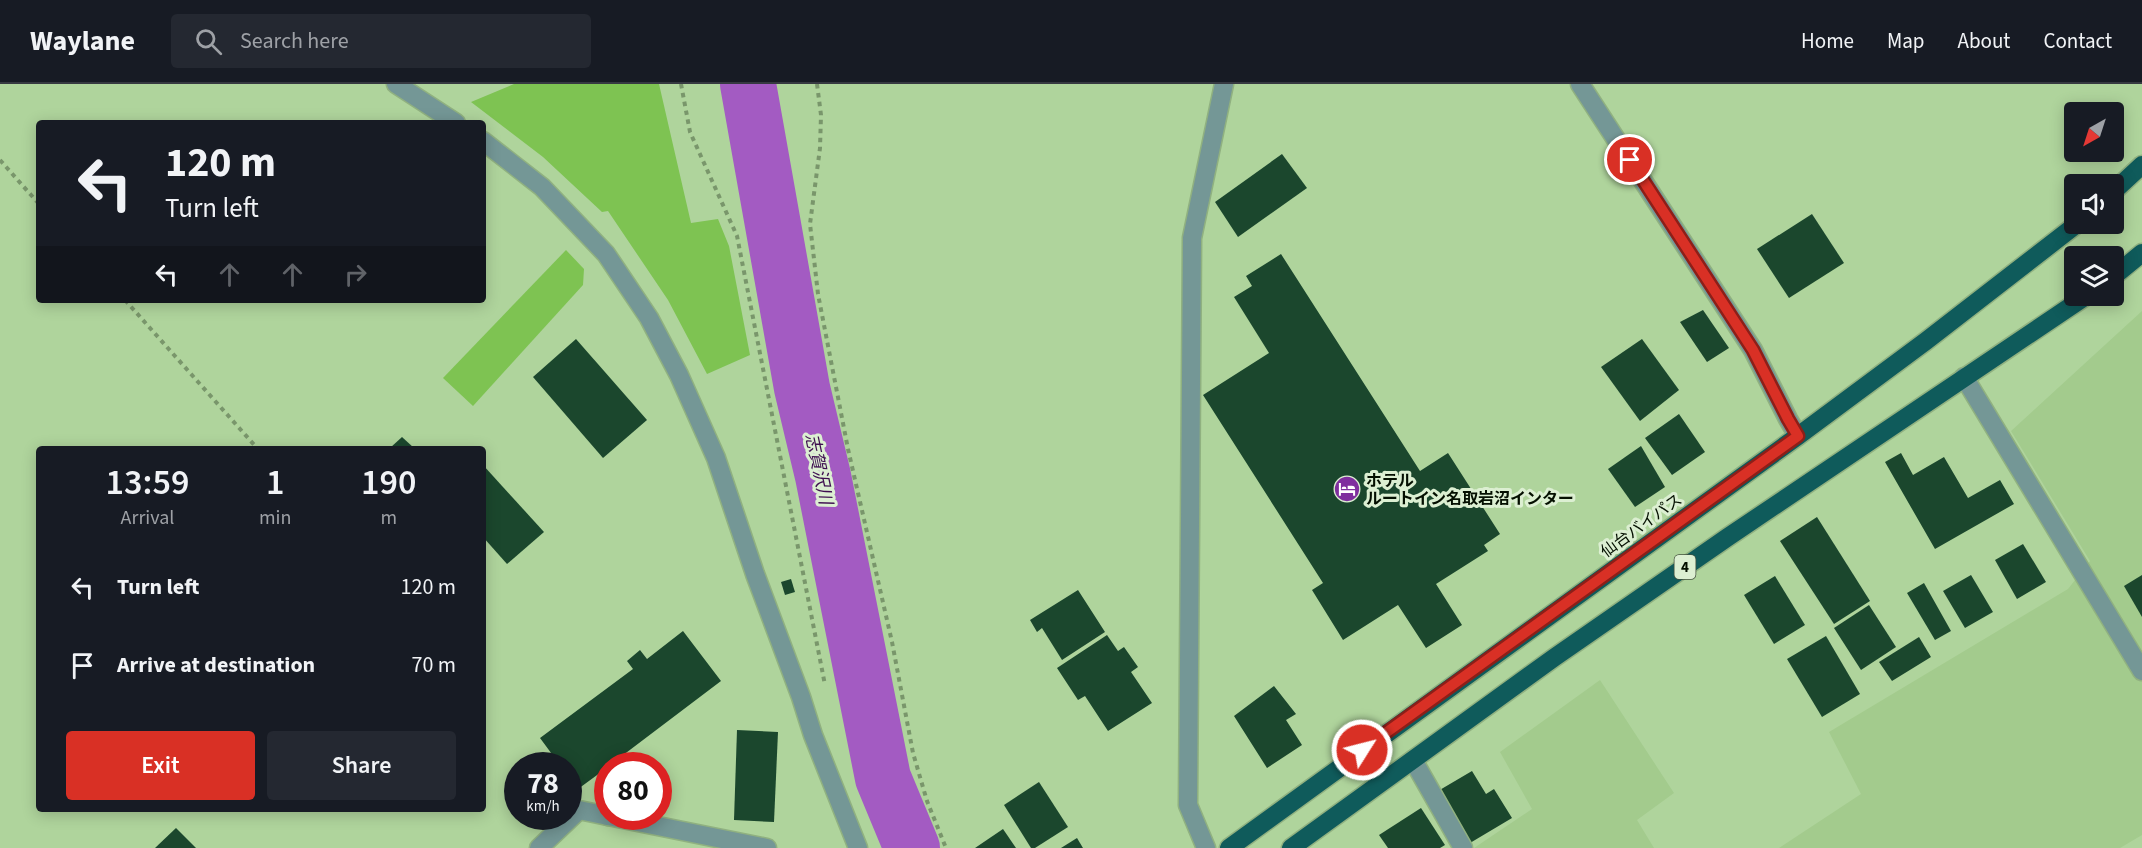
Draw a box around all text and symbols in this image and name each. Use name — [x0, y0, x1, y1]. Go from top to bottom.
search box — [171, 14, 591, 68]
text: Waylane — [30, 21, 135, 61]
icon: search — [192, 25, 225, 58]
text: Search here — [240, 25, 349, 57]
text: Home — [1801, 26, 1854, 56]
text: Map — [1887, 26, 1925, 56]
text: About — [1958, 26, 2010, 56]
text: Contact — [2043, 26, 2112, 56]
north arrow — [2064, 102, 2124, 162]
map controls — [2064, 102, 2124, 306]
text: 120 m — [165, 133, 276, 193]
pin — [1604, 134, 1655, 185]
icon: arrive — [1613, 143, 1646, 176]
icon: left — [66, 144, 144, 222]
button: sound — [2064, 174, 2124, 234]
text: Turn left — [165, 189, 259, 228]
button: layers — [2064, 246, 2124, 306]
icon: left — [150, 258, 183, 291]
icon: ahead — [213, 258, 246, 291]
icon: ahead — [276, 258, 309, 291]
icon: right — [339, 258, 372, 291]
water label: 志賀沢川 — [799, 431, 839, 509]
text: 13:59 — [106, 457, 189, 508]
text: 1 — [266, 457, 284, 508]
text: 190 — [361, 457, 416, 508]
place label: ホテル ルートイン名取岩沼インター — [1366, 470, 1574, 510]
hotel icon: ホテル ルートイン名取岩沼インター — [1332, 474, 1362, 504]
street label: 仙台バイパス — [1596, 489, 1687, 563]
text: Arrival — [121, 504, 174, 532]
text: min — [259, 504, 291, 532]
text: m — [380, 504, 397, 532]
road number: 4 — [1674, 555, 1696, 579]
icon: left — [66, 571, 99, 604]
text: Turn left — [117, 571, 199, 603]
text: 120 m — [401, 571, 456, 603]
icon: arrive — [66, 649, 99, 682]
text: Arrive at destination — [117, 649, 315, 681]
text: 70 m — [411, 649, 456, 681]
position arrow — [1330, 718, 1394, 782]
button: Exit — [66, 731, 255, 800]
button: Share — [267, 731, 456, 800]
speed limit sign: 80 — [594, 752, 672, 830]
text: 78 — [527, 762, 559, 805]
text: km/h — [526, 796, 560, 817]

